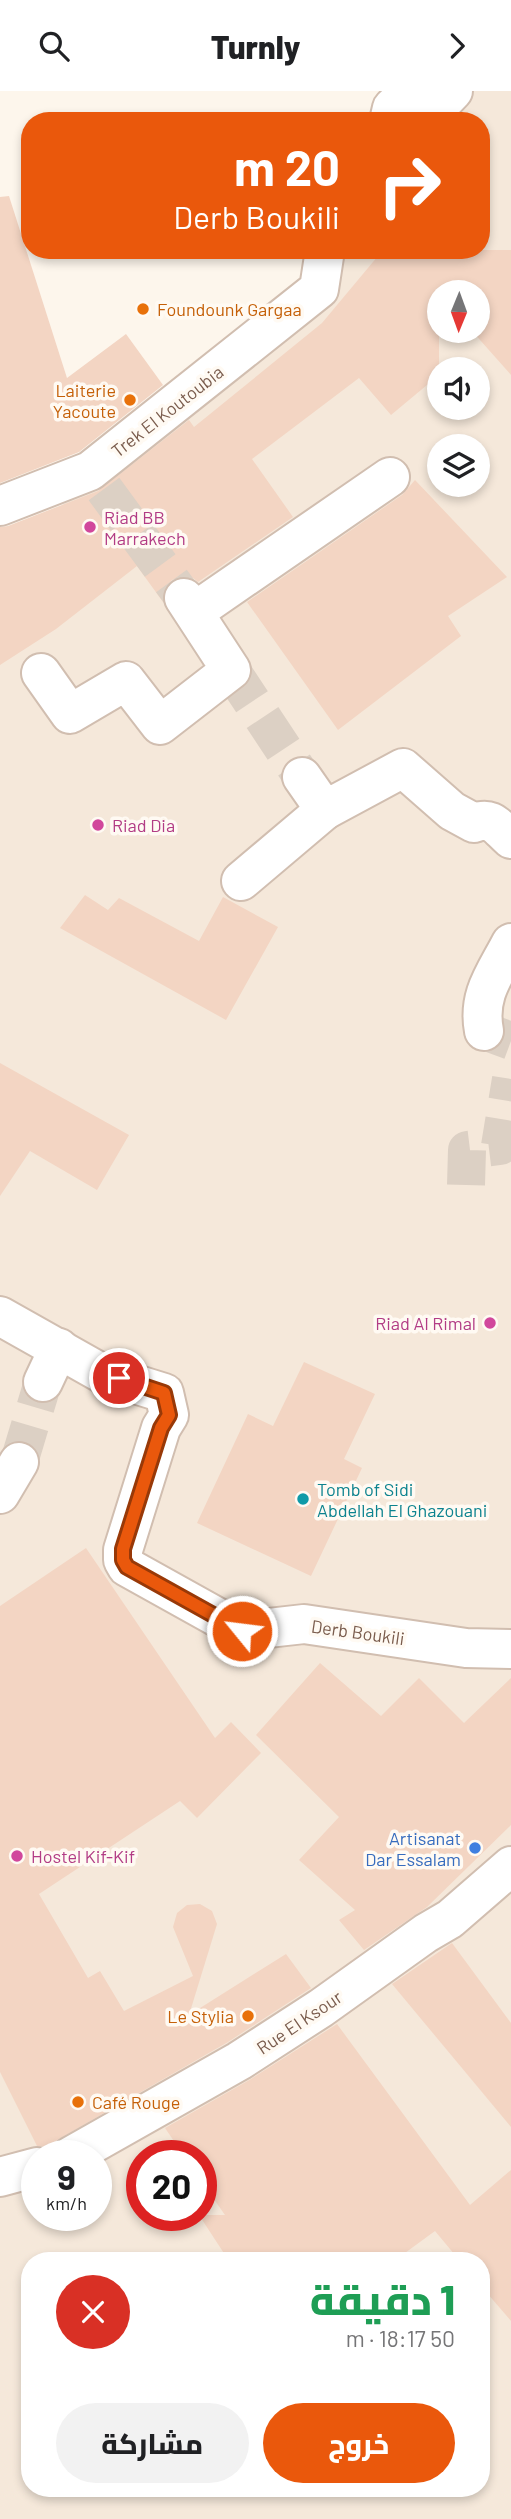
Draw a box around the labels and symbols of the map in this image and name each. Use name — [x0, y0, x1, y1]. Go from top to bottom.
north arrow — [427, 280, 490, 343]
place label: Foundounk Gargaa — [157, 298, 302, 320]
marker: Foundounk Gargaa — [135, 301, 151, 317]
street label: Trek El Koutoubia — [107, 360, 227, 462]
place label: Laiterie Yacoute — [53, 379, 116, 422]
marker: Laiterie Yacoute — [122, 392, 138, 408]
place label: Riad BB Marrakech — [104, 506, 186, 549]
marker: Riad BB Marrakech — [82, 519, 98, 535]
place label: Riad Dia — [112, 814, 175, 836]
marker: Riad Dia — [90, 817, 106, 833]
place label: Riad Al Rimal — [375, 1312, 476, 1334]
marker: Riad Al Rimal — [482, 1315, 498, 1331]
pin — [89, 1348, 149, 1408]
place label: Tomb of Sidi Abdellah El Ghazouani — [317, 1478, 487, 1521]
marker: Tomb of Sidi Abdellah El Ghazouani — [295, 1491, 311, 1507]
position arrow — [205, 1594, 279, 1668]
street label: Derb Boukili — [310, 1615, 406, 1649]
place label: Artisanat Dar Essalam — [365, 1827, 461, 1870]
marker: Artisanat Dar Essalam — [467, 1840, 483, 1856]
place label: Hostel Kif-Kif — [31, 1845, 135, 1867]
marker: Hostel Kif-Kif — [9, 1848, 25, 1864]
street label: Rue El Ksour — [252, 1985, 346, 2059]
place label: Le Stylia — [167, 2005, 234, 2027]
marker: Le Stylia — [240, 2008, 256, 2024]
place label: Café Rouge — [92, 2091, 180, 2113]
marker: Café Rouge — [70, 2094, 86, 2110]
speed limit sign: 20 — [126, 2140, 217, 2231]

